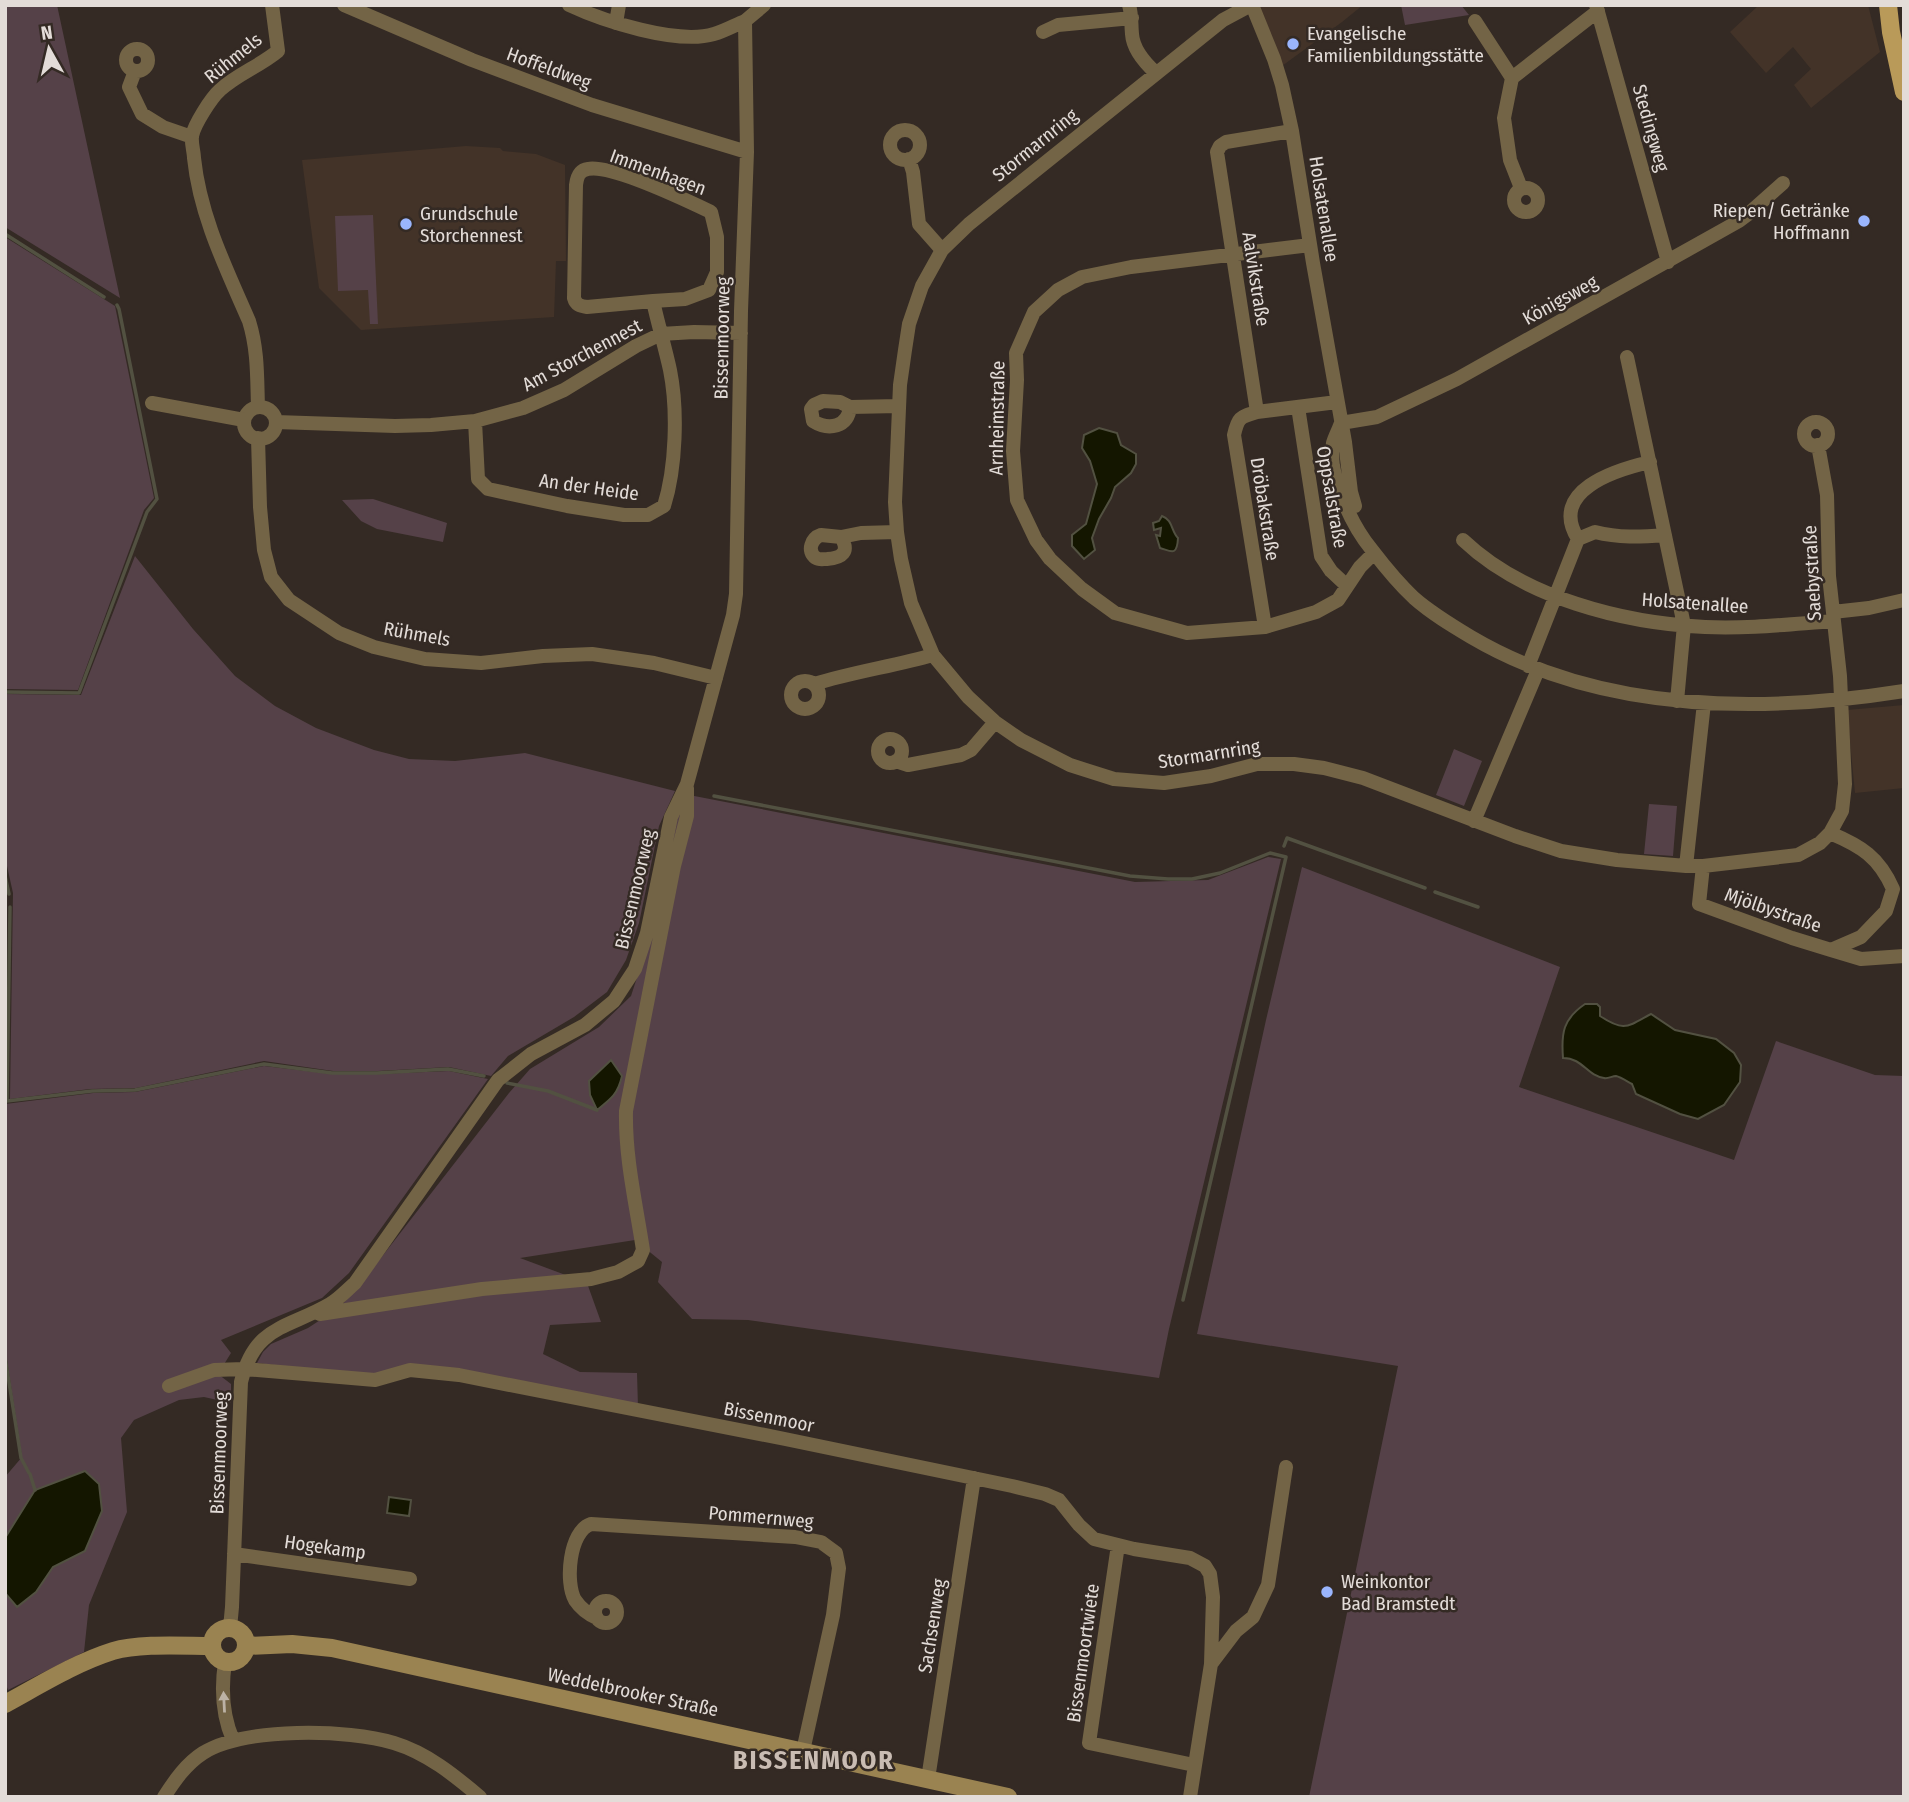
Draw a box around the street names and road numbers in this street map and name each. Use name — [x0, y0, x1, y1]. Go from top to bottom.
street label: Rühmels — [200, 28, 266, 88]
street label: Hoffeldweg — [504, 42, 594, 94]
street label: Stedingweg — [1628, 82, 1674, 174]
street label: Stormarnring — [988, 104, 1082, 186]
street label: Immenhagen — [607, 144, 709, 200]
street label: Holsatenallee — [1304, 154, 1344, 264]
street label: Aalvikstraße — [1237, 230, 1275, 328]
street label: Königsweg — [1519, 270, 1602, 330]
street label: Bissenmoorweg — [709, 276, 735, 399]
street label: Am Storchennest — [518, 314, 646, 396]
street label: Arnheimstraße — [985, 360, 1009, 476]
street label: Oppsalstraße — [1312, 444, 1352, 550]
street label: Dröbakstraße — [1245, 456, 1285, 562]
street label: An der Heide — [538, 469, 640, 505]
street label: Saebystraße — [1798, 525, 1826, 621]
street label: Holsatenallee — [1641, 588, 1749, 618]
street label: Rühmels — [382, 617, 452, 651]
street label: Stormarnring — [1156, 735, 1262, 773]
street label: Bissenmoorweg — [610, 827, 660, 951]
street label: Mjölbystraße — [1722, 883, 1824, 937]
street label: Bissenmoorweg — [205, 1391, 233, 1515]
street label: Bissenmoor — [722, 1397, 817, 1437]
street label: Pommernweg — [708, 1501, 815, 1533]
street label: Hogekamp — [283, 1530, 367, 1564]
street label: Sachsenweg — [913, 1577, 951, 1675]
street label: Bissenmoortwiete — [1062, 1582, 1104, 1724]
street label: Weddelbrooker Straße — [545, 1663, 721, 1721]

